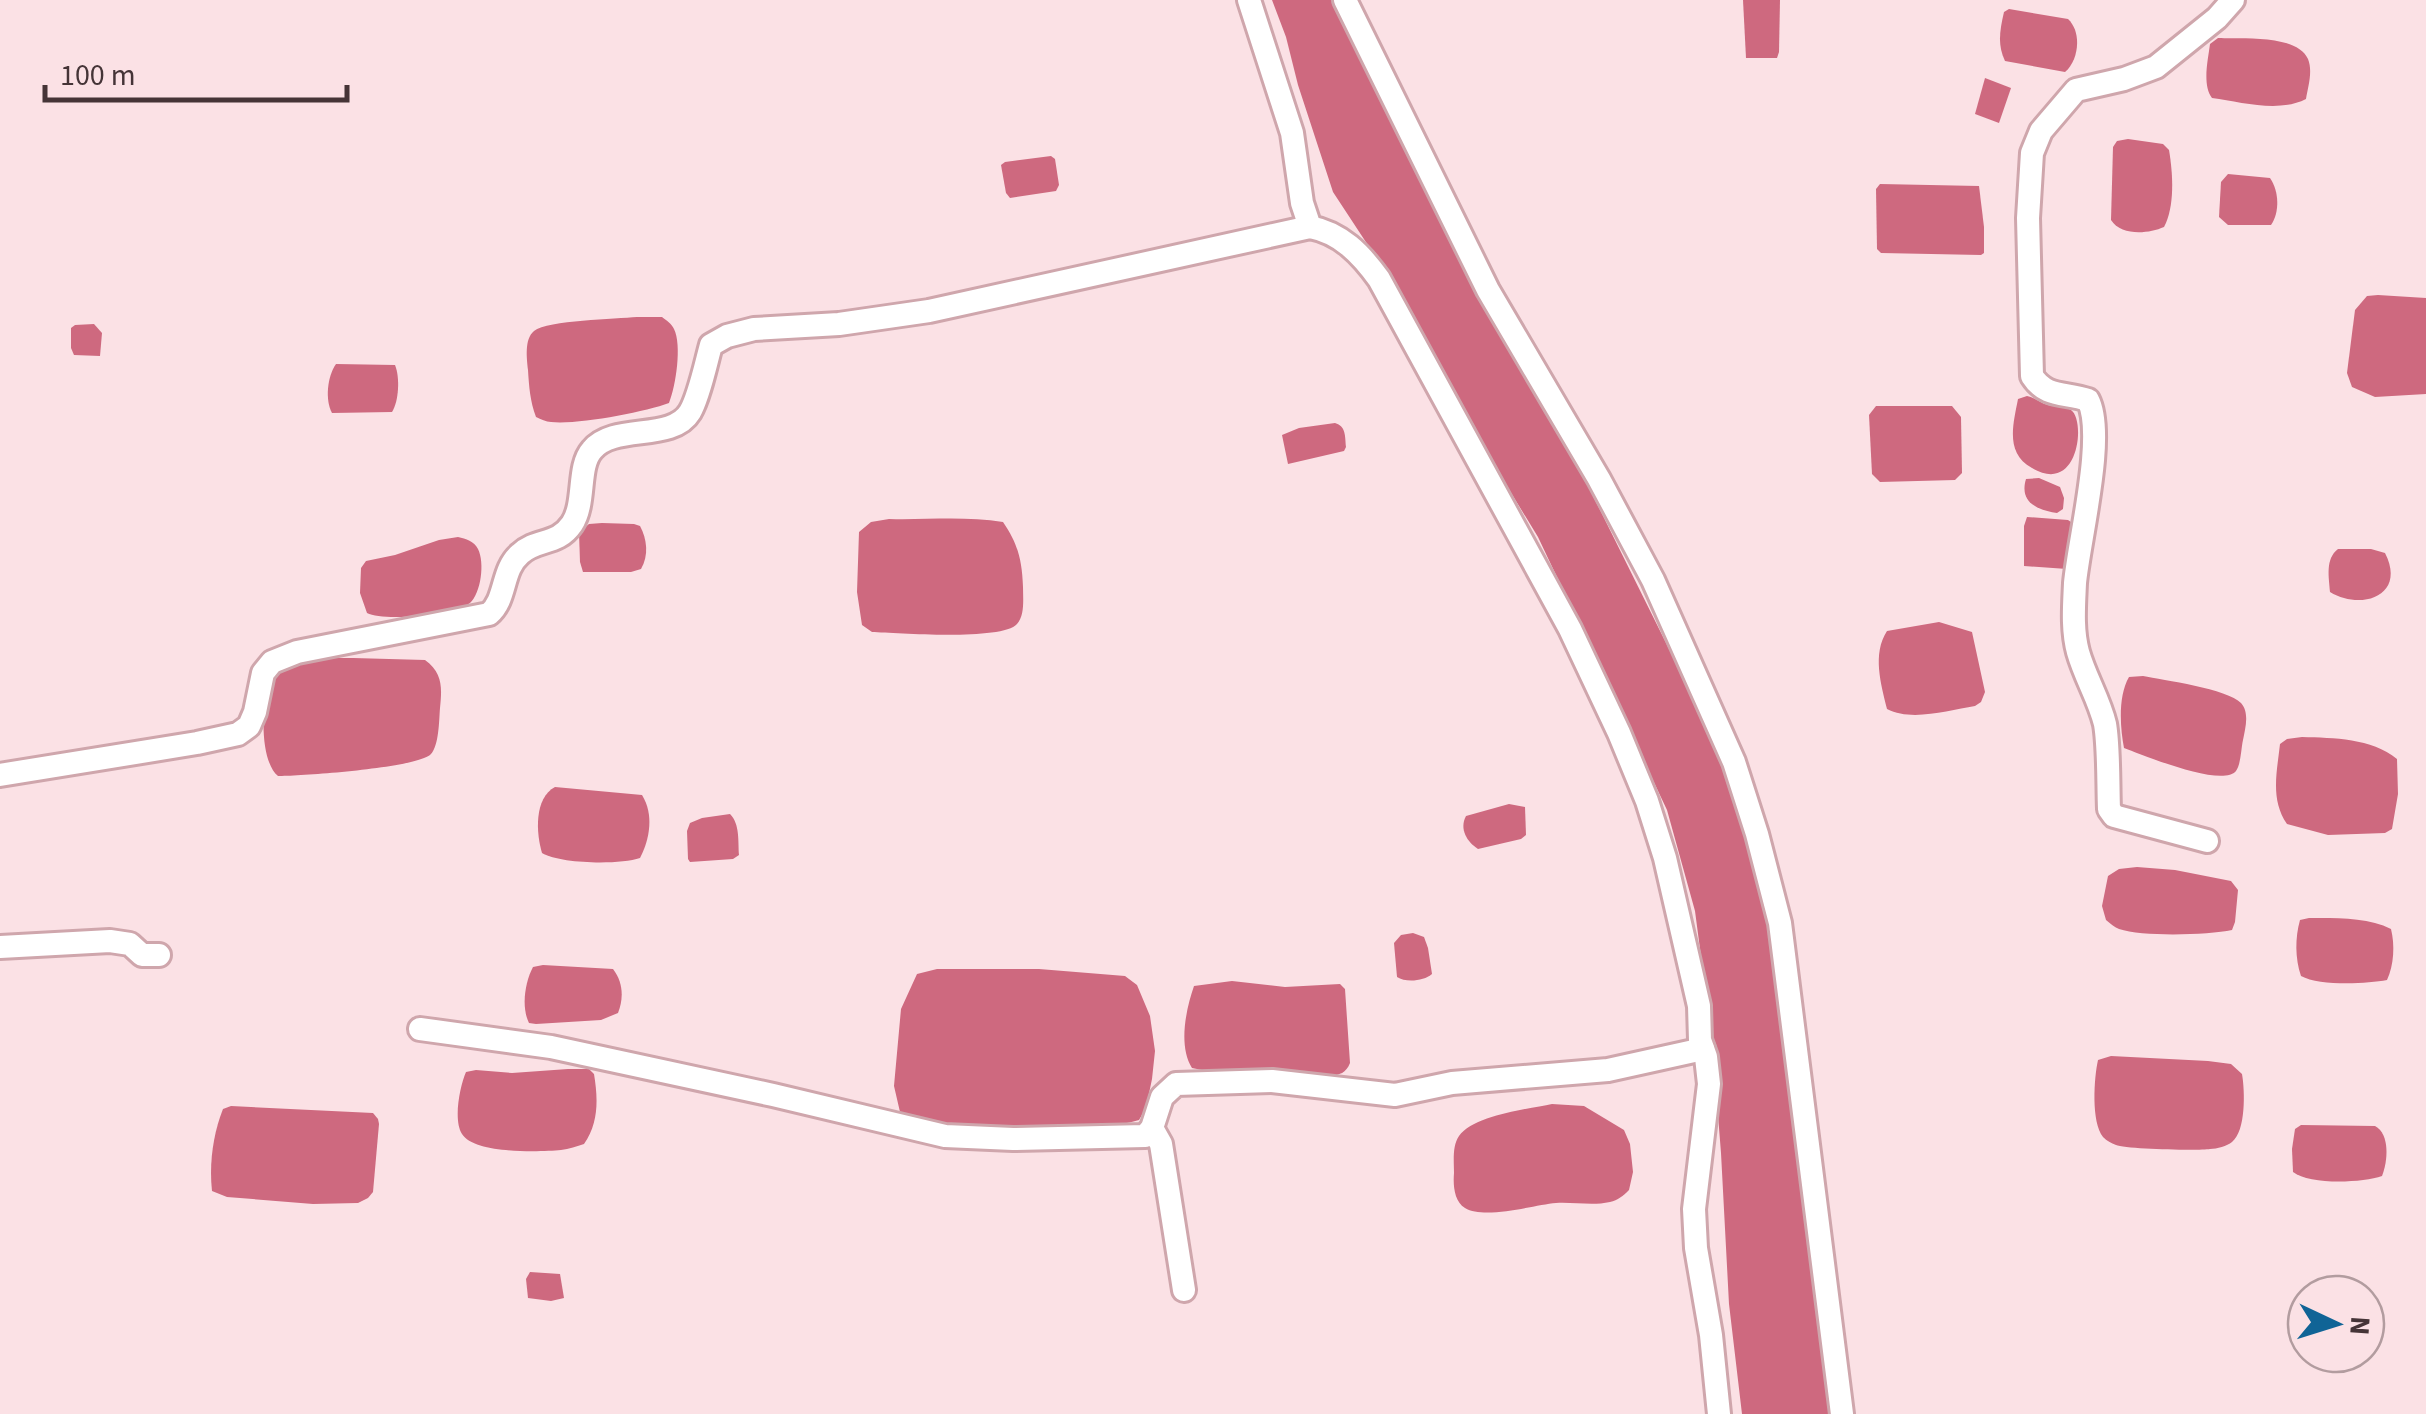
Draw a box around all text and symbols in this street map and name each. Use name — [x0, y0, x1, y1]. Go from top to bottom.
scale bar — [45, 40, 348, 102]
text: 100 m — [60, 54, 136, 97]
north arrow — [2286, 1274, 2386, 1374]
text: N — [2339, 1315, 2381, 1336]

